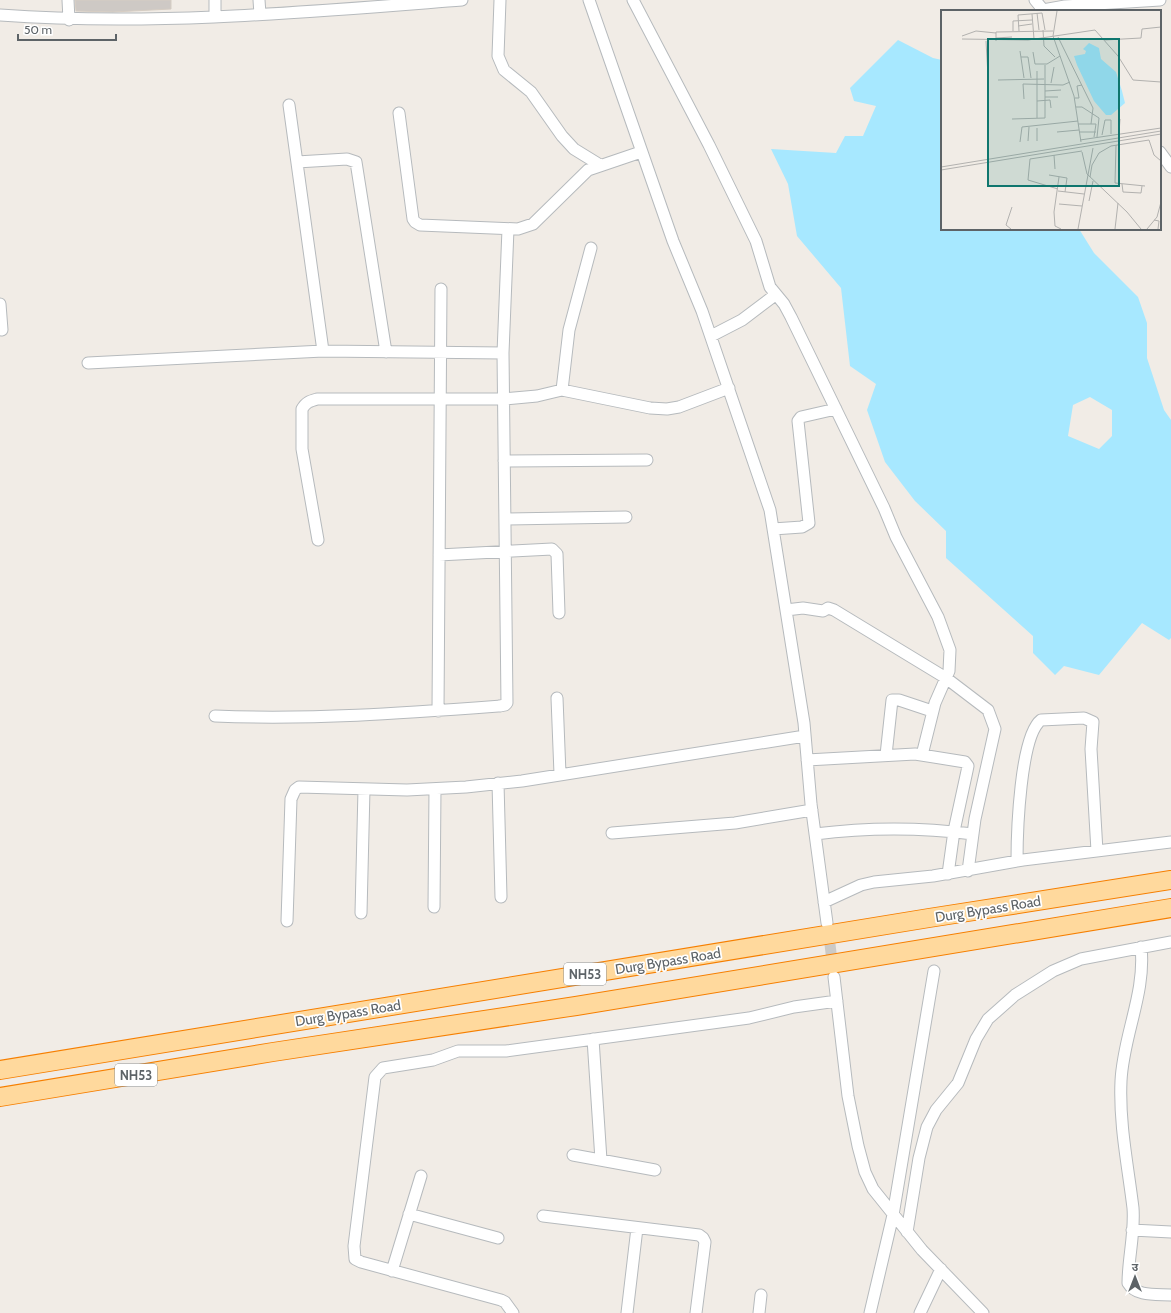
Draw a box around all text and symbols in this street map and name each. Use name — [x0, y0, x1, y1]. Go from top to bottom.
inset map — [941, 10, 1161, 230]
scale bar — [18, 16, 116, 42]
text: 50 m — [24, 22, 52, 37]
street label: Durg Bypass Road — [934, 892, 1042, 926]
street label: Durg Bypass Road — [614, 944, 722, 978]
road number: NH53 — [564, 963, 606, 985]
street label: Durg Bypass Road — [294, 996, 402, 1030]
road number: NH53 — [115, 1064, 157, 1086]
north arrow — [1115, 1257, 1155, 1297]
text: उ — [1132, 1260, 1139, 1274]

